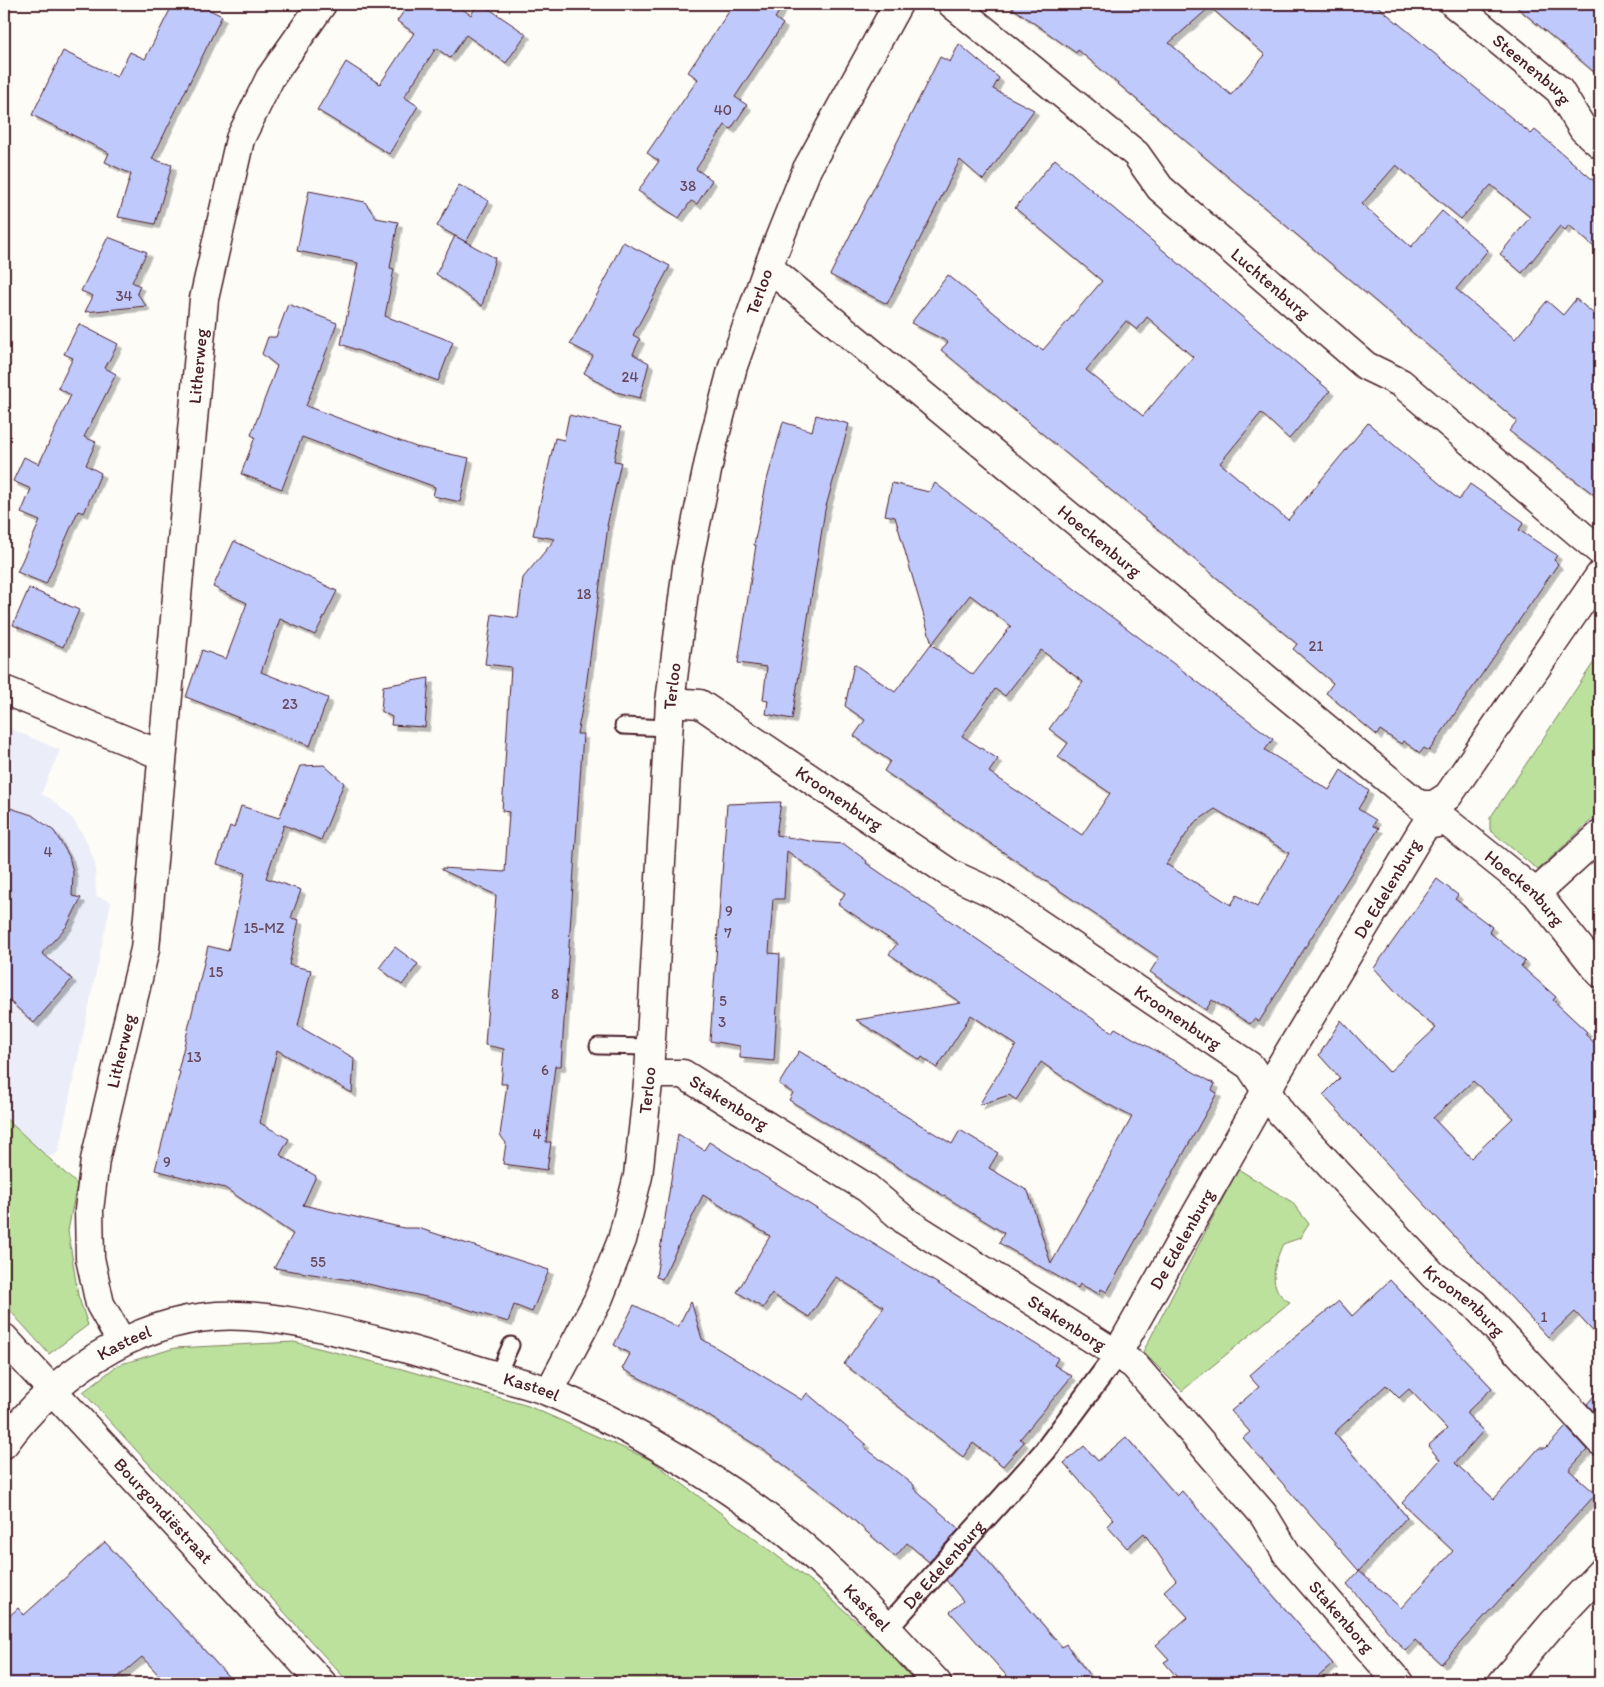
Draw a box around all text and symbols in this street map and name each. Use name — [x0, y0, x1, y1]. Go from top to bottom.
street label: Steenenburg — [1488, 29, 1577, 109]
house number: 40 — [714, 101, 732, 119]
house number: 38 — [680, 177, 696, 195]
street label: Luchtenburg — [1226, 243, 1315, 324]
street label: Terloo — [741, 266, 778, 318]
house number: 34 — [115, 287, 133, 305]
street label: Litherweg — [184, 327, 212, 405]
house number: 24 — [622, 368, 638, 386]
street label: Hoeckenburg — [1053, 500, 1146, 582]
house number: 18 — [576, 585, 592, 603]
house number: 21 — [1309, 637, 1323, 655]
street label: Terloo — [659, 661, 686, 710]
house number: 23 — [282, 695, 298, 713]
street label: Kroonenburg — [791, 761, 888, 836]
street label: De Edelenburg — [1349, 834, 1426, 943]
house number: 4 — [43, 843, 53, 861]
street label: Hoeckenburg — [1480, 845, 1570, 931]
house number: 9 — [725, 902, 733, 920]
house number: 15-MZ — [243, 919, 285, 937]
house number: 7 — [724, 924, 732, 942]
house number: 15 — [209, 963, 224, 981]
street label: Kroonenburg — [1130, 980, 1226, 1055]
house number: 8 — [551, 985, 559, 1003]
house number: 5 — [719, 992, 727, 1010]
street label: Litherweg — [101, 1011, 140, 1090]
house number: 3 — [718, 1013, 726, 1031]
house number: 13 — [186, 1048, 202, 1066]
house number: 6 — [541, 1061, 549, 1079]
street label: Terloo — [634, 1066, 660, 1115]
street label: Stakenborg — [685, 1070, 773, 1136]
house number: 4 — [532, 1125, 542, 1143]
house number: 9 — [163, 1153, 171, 1171]
street label: De Edelenburg — [1145, 1184, 1220, 1293]
house number: 55 — [310, 1253, 326, 1271]
street label: Kroonenburg — [1418, 1260, 1510, 1342]
street label: Stakenborg — [1024, 1290, 1111, 1356]
house number: 1 — [1541, 1308, 1548, 1326]
street label: Kasteel — [93, 1320, 154, 1365]
street label: Kasteel — [501, 1367, 563, 1406]
street label: Bourgondiëstraat — [109, 1453, 218, 1569]
street label: De Edelenburg — [898, 1515, 990, 1614]
street label: Stakenborg — [1304, 1576, 1379, 1658]
street label: Kasteel — [839, 1579, 895, 1636]

